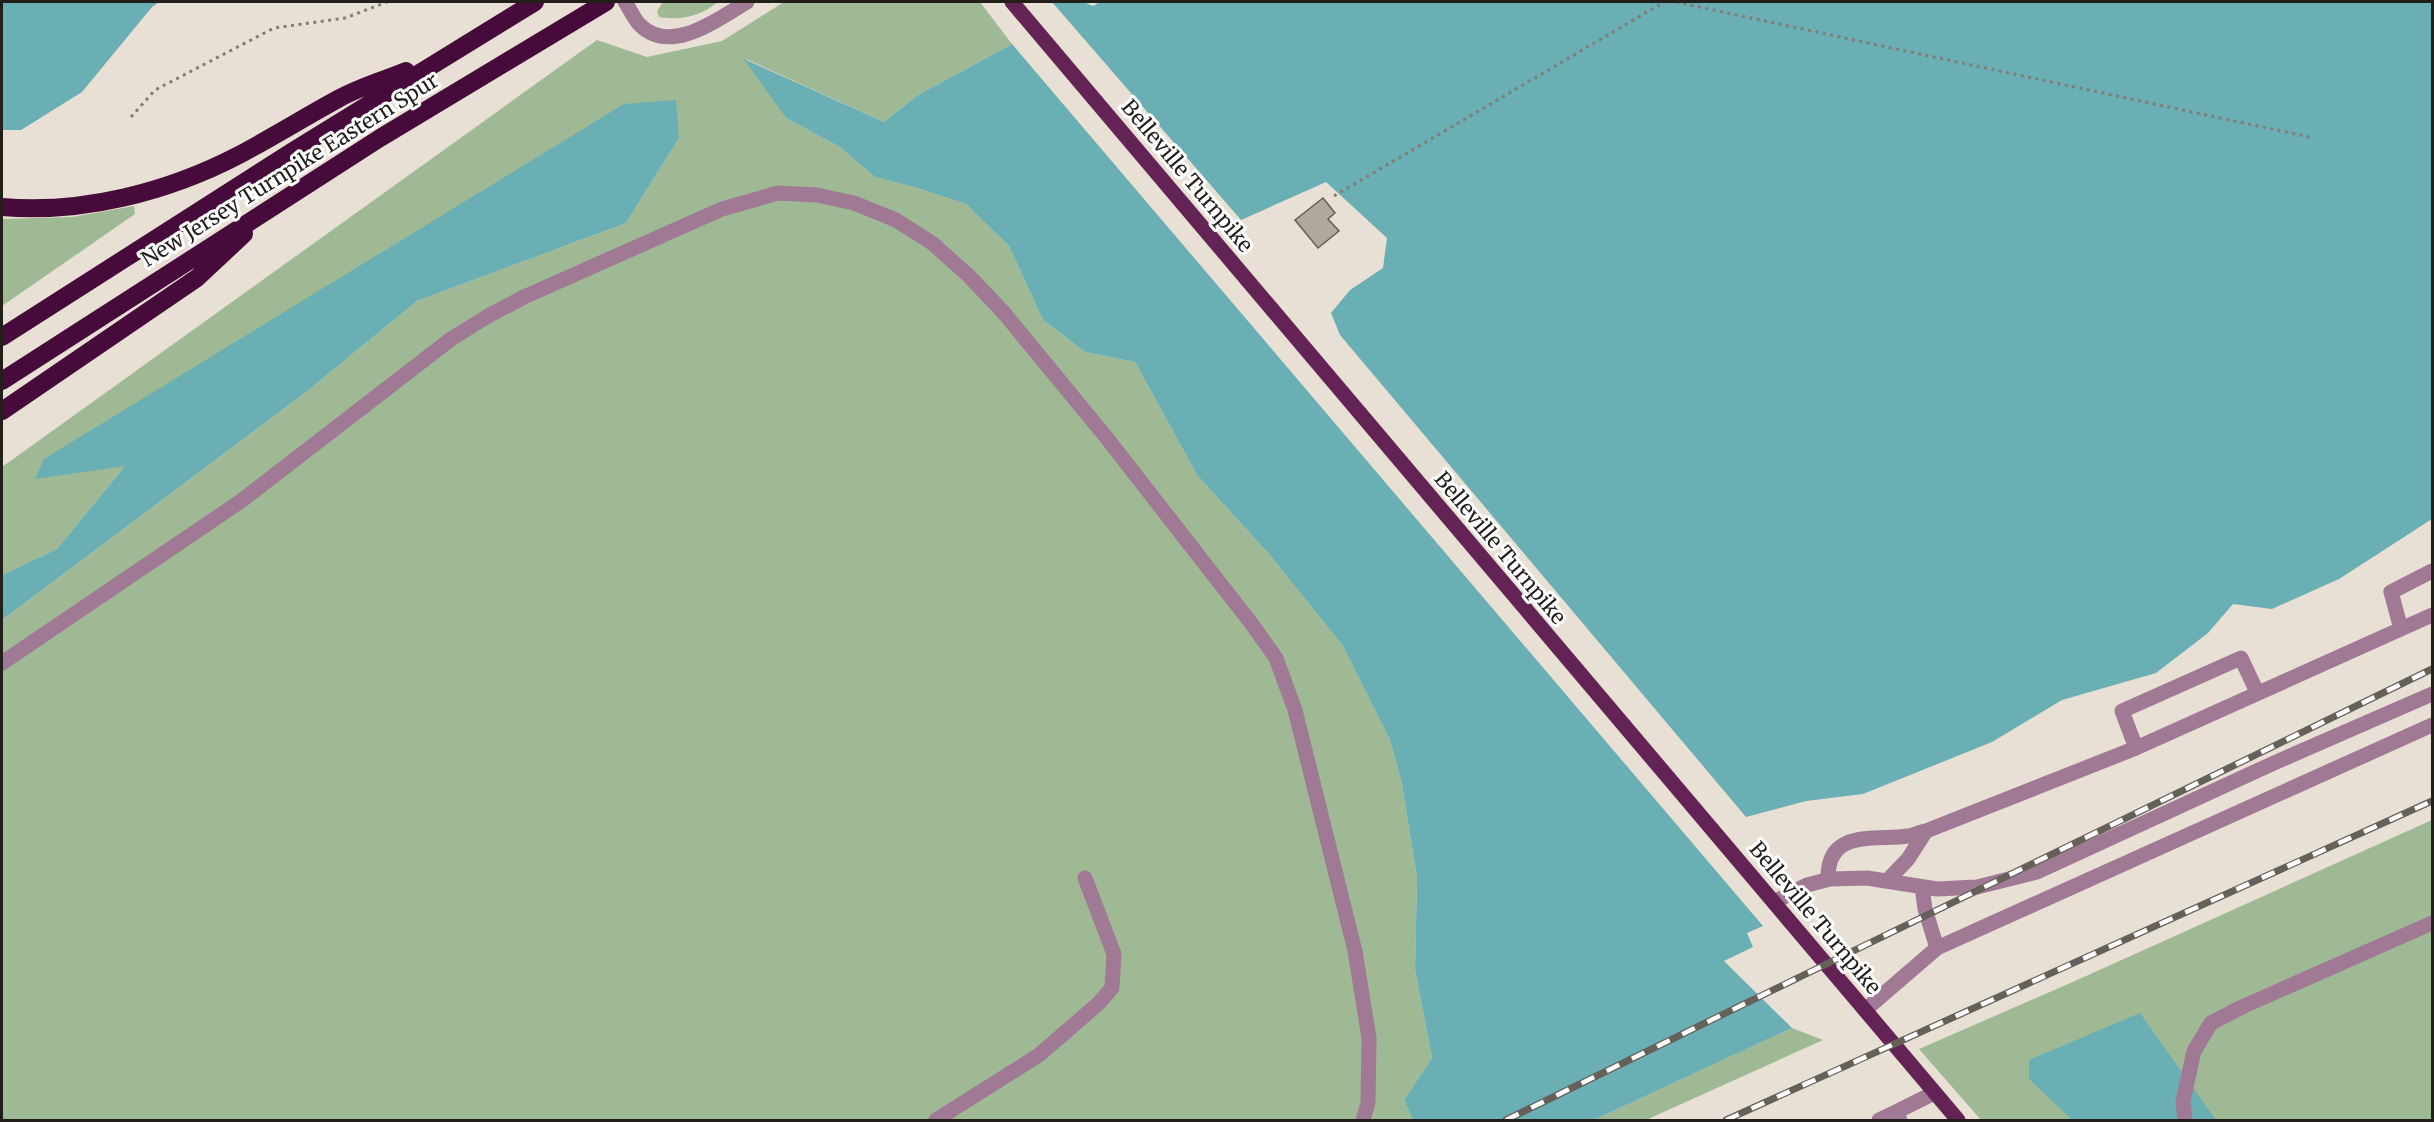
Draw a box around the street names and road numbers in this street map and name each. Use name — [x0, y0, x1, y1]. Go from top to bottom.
street label: New Jersey Turnpike Eastern Spur — [136, 67, 443, 273]
street label: Belleville Turnpike — [1116, 94, 1259, 258]
street label: Belleville Turnpike — [1429, 466, 1572, 630]
street label: Belleville Turnpike — [1744, 836, 1887, 1000]

